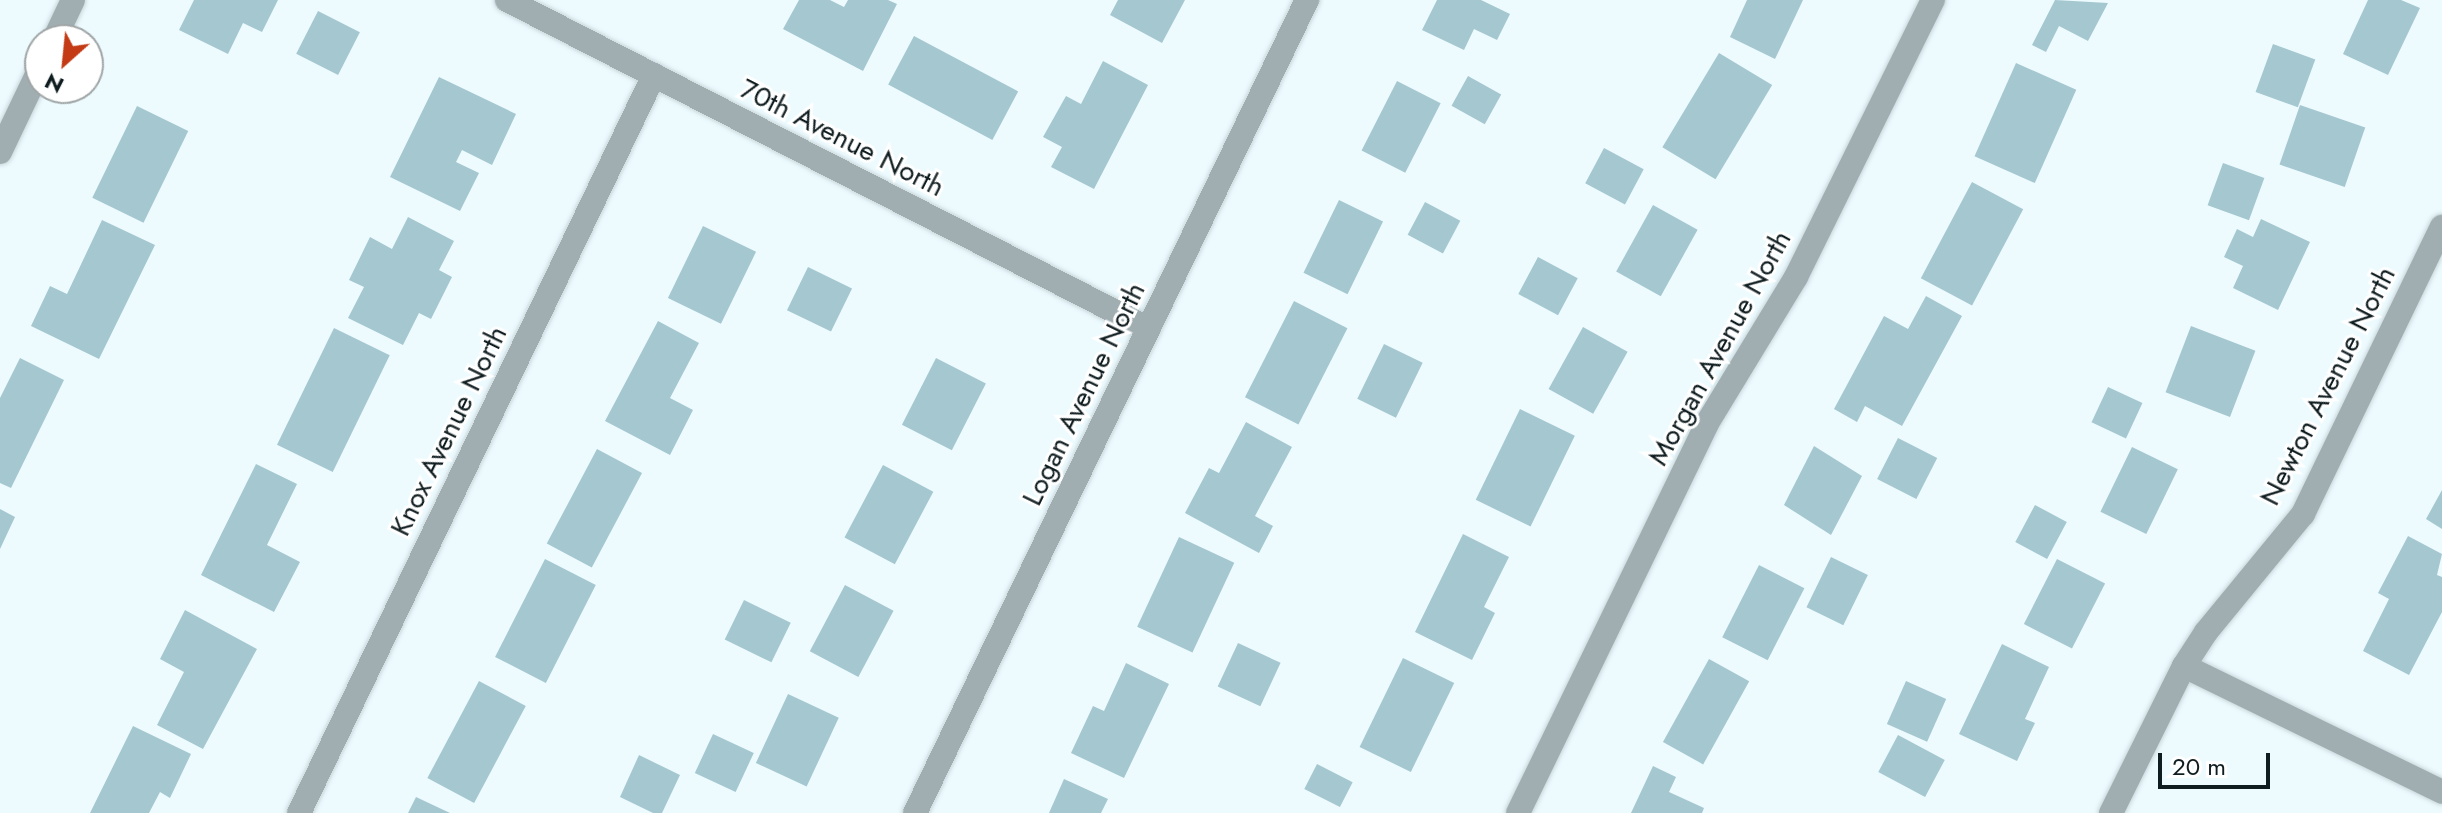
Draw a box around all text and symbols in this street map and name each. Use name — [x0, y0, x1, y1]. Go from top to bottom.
north arrow — [24, 24, 104, 104]
text: N — [39, 65, 69, 102]
street label: 70th Avenue North — [734, 72, 950, 204]
street label: Morgan Avenue North — [1641, 225, 1799, 471]
street label: Newton Avenue North — [2253, 261, 2403, 511]
street label: Logan Avenue North — [1015, 277, 1153, 511]
street label: Knox Avenue North — [384, 321, 514, 541]
scale bar — [2162, 737, 2274, 787]
text: 20 m — [2172, 749, 2226, 784]

